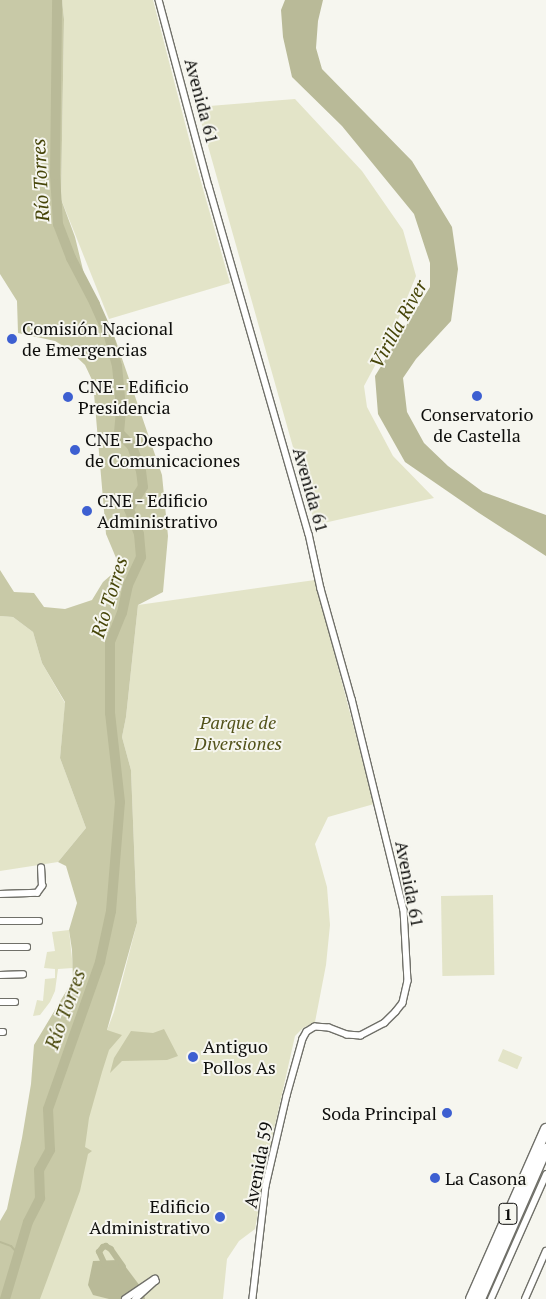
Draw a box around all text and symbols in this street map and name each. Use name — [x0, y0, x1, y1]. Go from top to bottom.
street label: Avenida 61 — [180, 56, 224, 146]
water label: Río Torres — [26, 138, 54, 222]
water label: Virilla River — [364, 276, 432, 372]
place label: Comisión Nacional de Emergencias — [22, 318, 174, 360]
marker: Comisión Nacional de Emergencias — [6, 333, 18, 345]
place label: CNE - Edificio Presidencia — [78, 376, 190, 418]
marker: Conservatorio de Castella — [471, 390, 483, 402]
marker: CNE - Edificio Presidencia — [62, 391, 74, 403]
place label: Conservatorio de Castella — [420, 404, 534, 446]
place label: CNE - Despacho de Comunicaciones — [85, 429, 240, 472]
marker: CNE - Despacho de Comunicaciones — [69, 444, 81, 456]
street label: Avenida 61 — [289, 445, 333, 535]
place label: CNE - Edificio Administrativo — [97, 490, 218, 532]
marker: CNE - Edificio Administrativo — [81, 505, 93, 517]
water label: Río Torres — [86, 554, 132, 640]
park label: Parque de Diversiones — [194, 712, 282, 754]
street label: Avenida 61 — [391, 839, 429, 929]
water label: Río Torres — [40, 966, 90, 1052]
place label: Antiguo Pollos As — [203, 1036, 276, 1078]
marker: Antiguo Pollos As — [187, 1051, 199, 1063]
place label: Soda Principal — [322, 1102, 437, 1124]
marker: Soda Principal — [441, 1107, 453, 1119]
street label: Avenida 59 — [239, 1120, 277, 1210]
place label: La Casona — [445, 1167, 527, 1189]
marker: La Casona — [429, 1172, 441, 1184]
place label: Edificio Administrativo — [89, 1196, 210, 1238]
road number: 1 — [498, 1200, 518, 1228]
marker: Edificio Administrativo — [214, 1211, 226, 1223]

